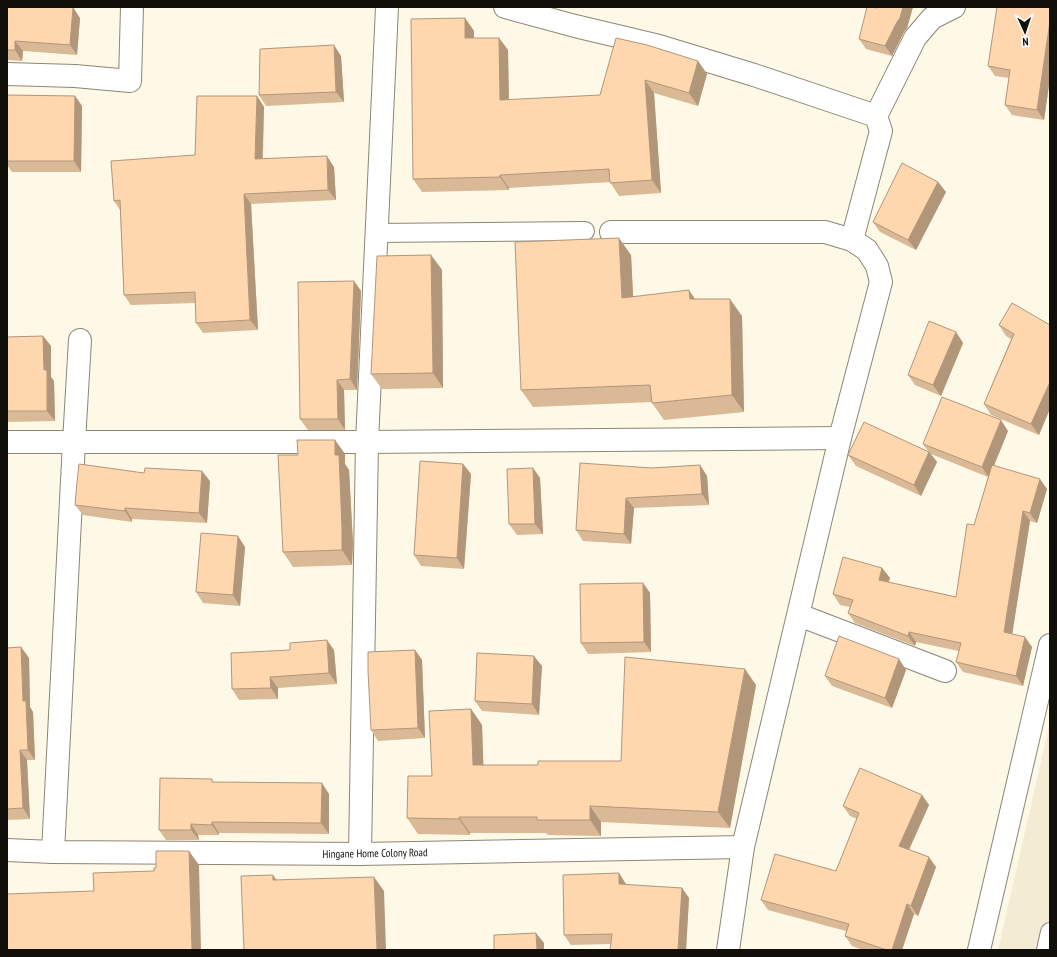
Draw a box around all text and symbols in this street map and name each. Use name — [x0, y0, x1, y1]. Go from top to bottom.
north arrow — [1005, 12, 1045, 52]
text: N — [1022, 35, 1029, 49]
street label: Hingane Home Colony Road — [322, 845, 428, 861]

